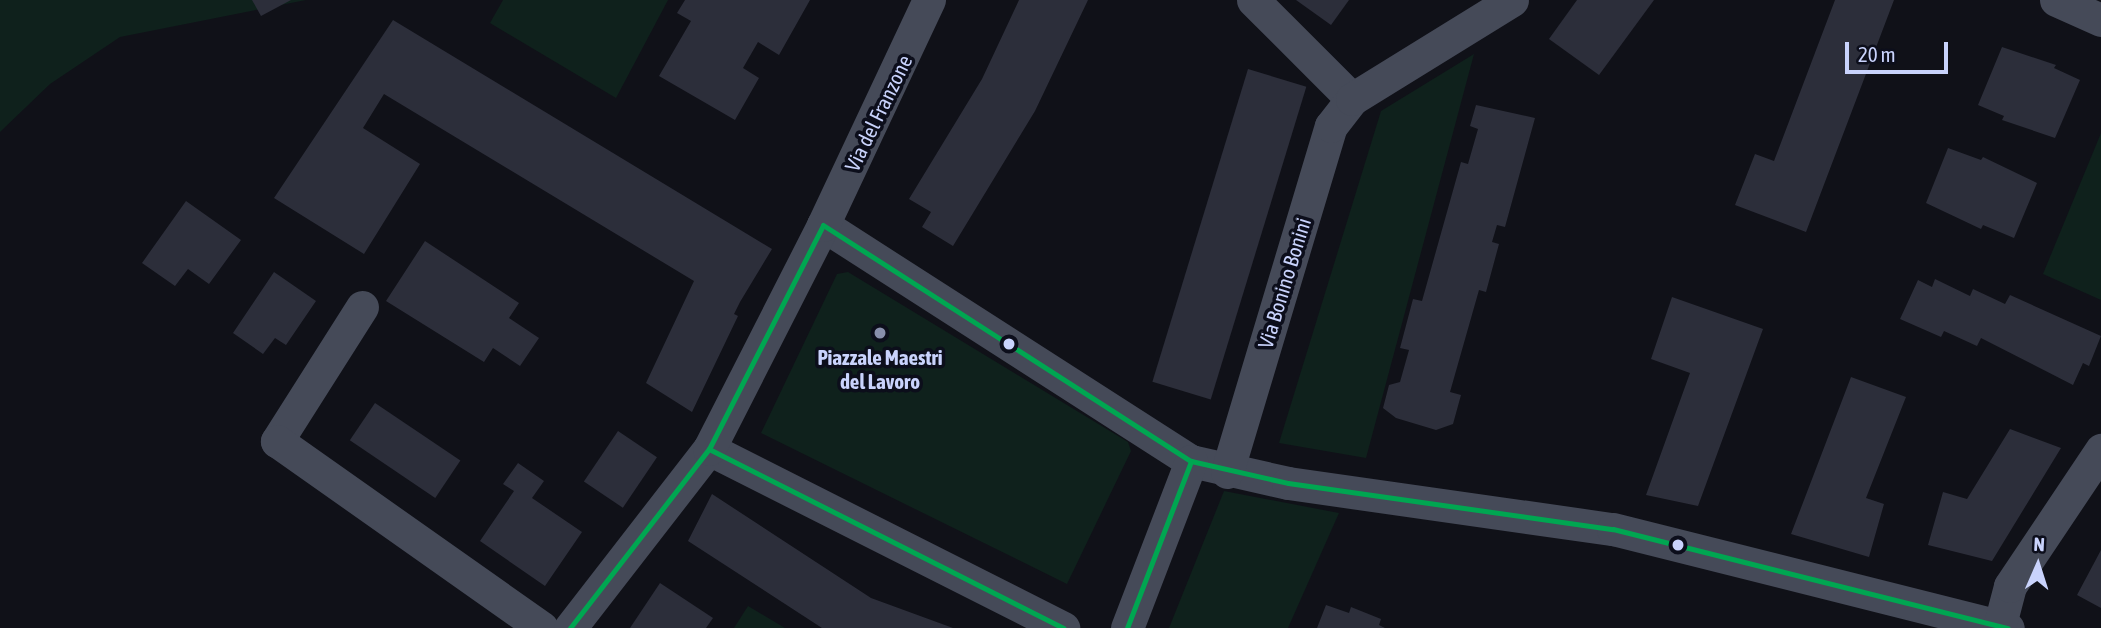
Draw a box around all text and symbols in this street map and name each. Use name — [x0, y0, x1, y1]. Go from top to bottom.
scale bar — [1849, 28, 1952, 72]
text: 20 m — [1858, 42, 1896, 66]
street label: Via del Franzone — [839, 51, 917, 175]
street label: Via Bonino Bonini — [1252, 215, 1316, 351]
marker: Piazzale Maestri del Lavoro — [872, 325, 888, 341]
unlabelled marker — [1002, 337, 1016, 351]
place label: Piazzale Maestri del Lavoro — [817, 344, 943, 394]
north arrow — [2003, 530, 2073, 600]
text: N — [2033, 533, 2045, 555]
unlabelled marker — [1671, 538, 1685, 552]

